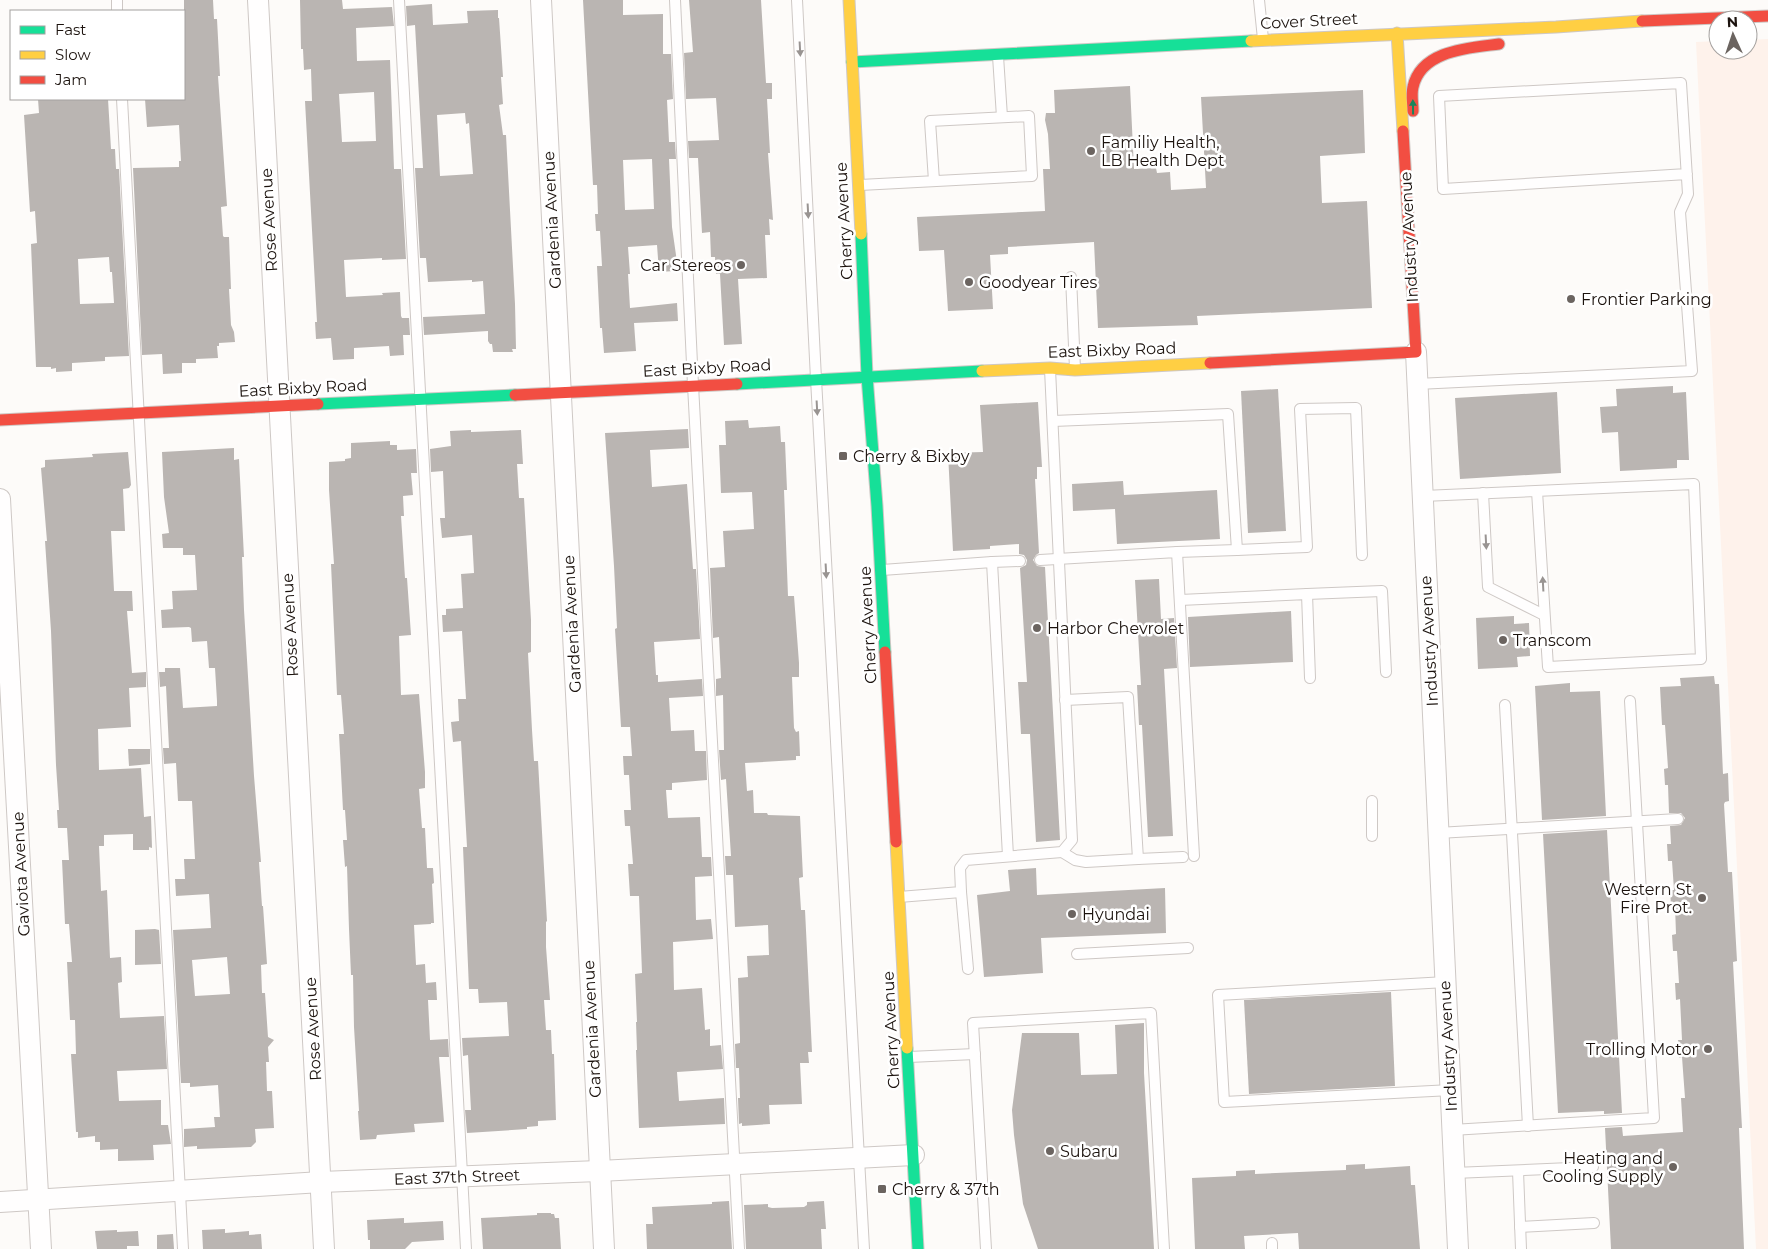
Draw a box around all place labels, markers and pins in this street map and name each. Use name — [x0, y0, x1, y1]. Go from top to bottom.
place label: Familiy Health, LB Health Dept — [1101, 133, 1225, 170]
marker: Familiy Health, LB Health Dept — [1085, 145, 1097, 157]
place label: Car Stereos — [640, 256, 731, 275]
marker: Car Stereos — [735, 259, 747, 271]
place label: Goodyear Tires — [979, 273, 1097, 292]
marker: Goodyear Tires — [963, 276, 975, 288]
place label: Frontier Parking — [1581, 290, 1712, 309]
marker: Frontier Parking — [1565, 293, 1577, 305]
place label: Cherry & Bixby — [853, 447, 970, 466]
marker: Cherry & Bixby — [837, 450, 849, 462]
place label: Harbor Chevrolet — [1047, 619, 1185, 638]
marker: Harbor Chevrolet — [1031, 622, 1043, 634]
place label: Transcom — [1513, 631, 1592, 650]
marker: Transcom — [1497, 634, 1509, 646]
place label: Western St Fire Prot. — [1604, 880, 1692, 917]
marker: Western St Fire Prot. — [1696, 892, 1708, 904]
place label: Hyundai — [1082, 905, 1150, 924]
marker: Hyundai — [1066, 908, 1078, 920]
place label: Trolling Motor — [1586, 1040, 1698, 1059]
marker: Trolling Motor — [1702, 1043, 1714, 1055]
place label: Subaru — [1060, 1142, 1118, 1161]
marker: Subaru — [1044, 1145, 1056, 1157]
place label: Heating and Cooling Supply — [1542, 1149, 1663, 1186]
marker: Heating and Cooling Supply — [1667, 1161, 1679, 1173]
place label: Cherry & 37th — [892, 1180, 1000, 1199]
marker: Cherry & 37th — [876, 1183, 888, 1195]

